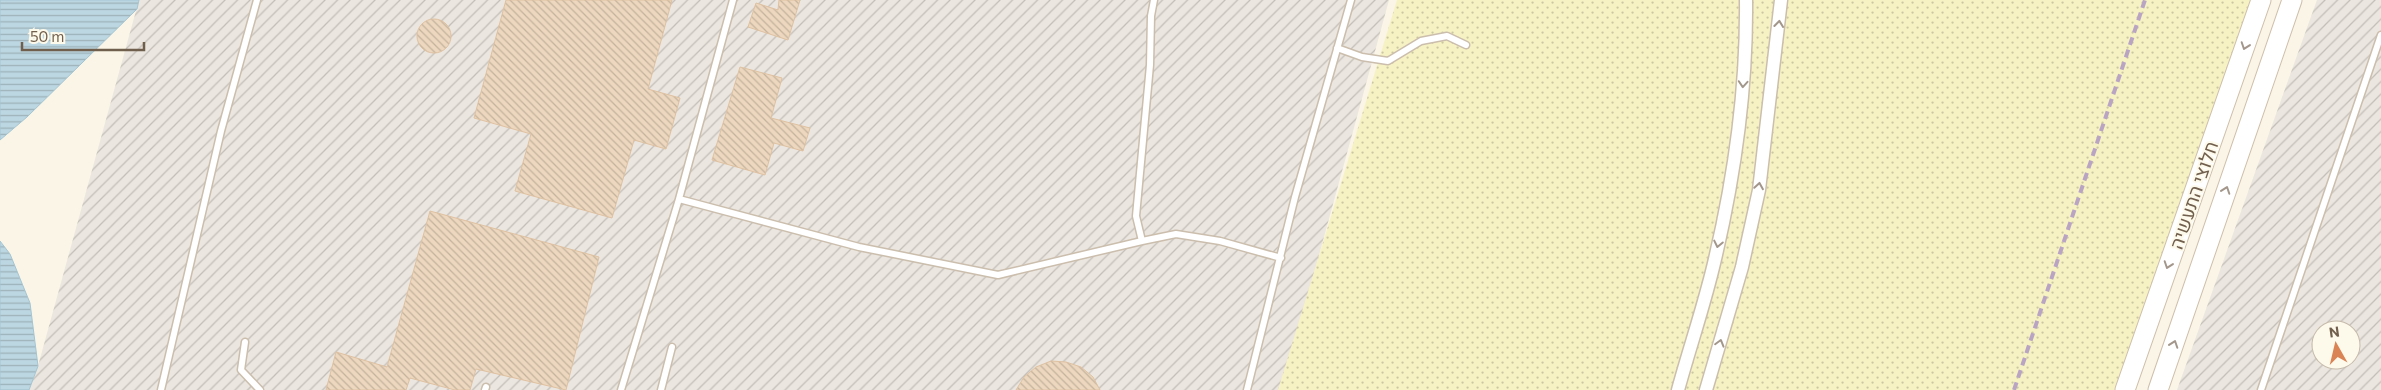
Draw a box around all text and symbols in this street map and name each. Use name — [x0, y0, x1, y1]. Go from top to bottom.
scale bar — [22, 20, 145, 52]
one-way arrow — [1773, 20, 1784, 28]
text: 50 m — [30, 27, 64, 45]
one-way arrow — [2241, 41, 2251, 50]
one-way arrow — [1738, 80, 1749, 88]
street label: חלוצי התעשיה — [2164, 138, 2222, 252]
one-way arrow — [1753, 181, 1764, 189]
one-way arrow — [2221, 186, 2231, 195]
one-way arrow — [1713, 240, 1724, 249]
one-way arrow — [2164, 261, 2174, 269]
north arrow — [2311, 320, 2361, 370]
text: N — [2328, 322, 2341, 341]
one-way arrow — [1715, 340, 1725, 348]
one-way arrow — [2168, 340, 2178, 349]

